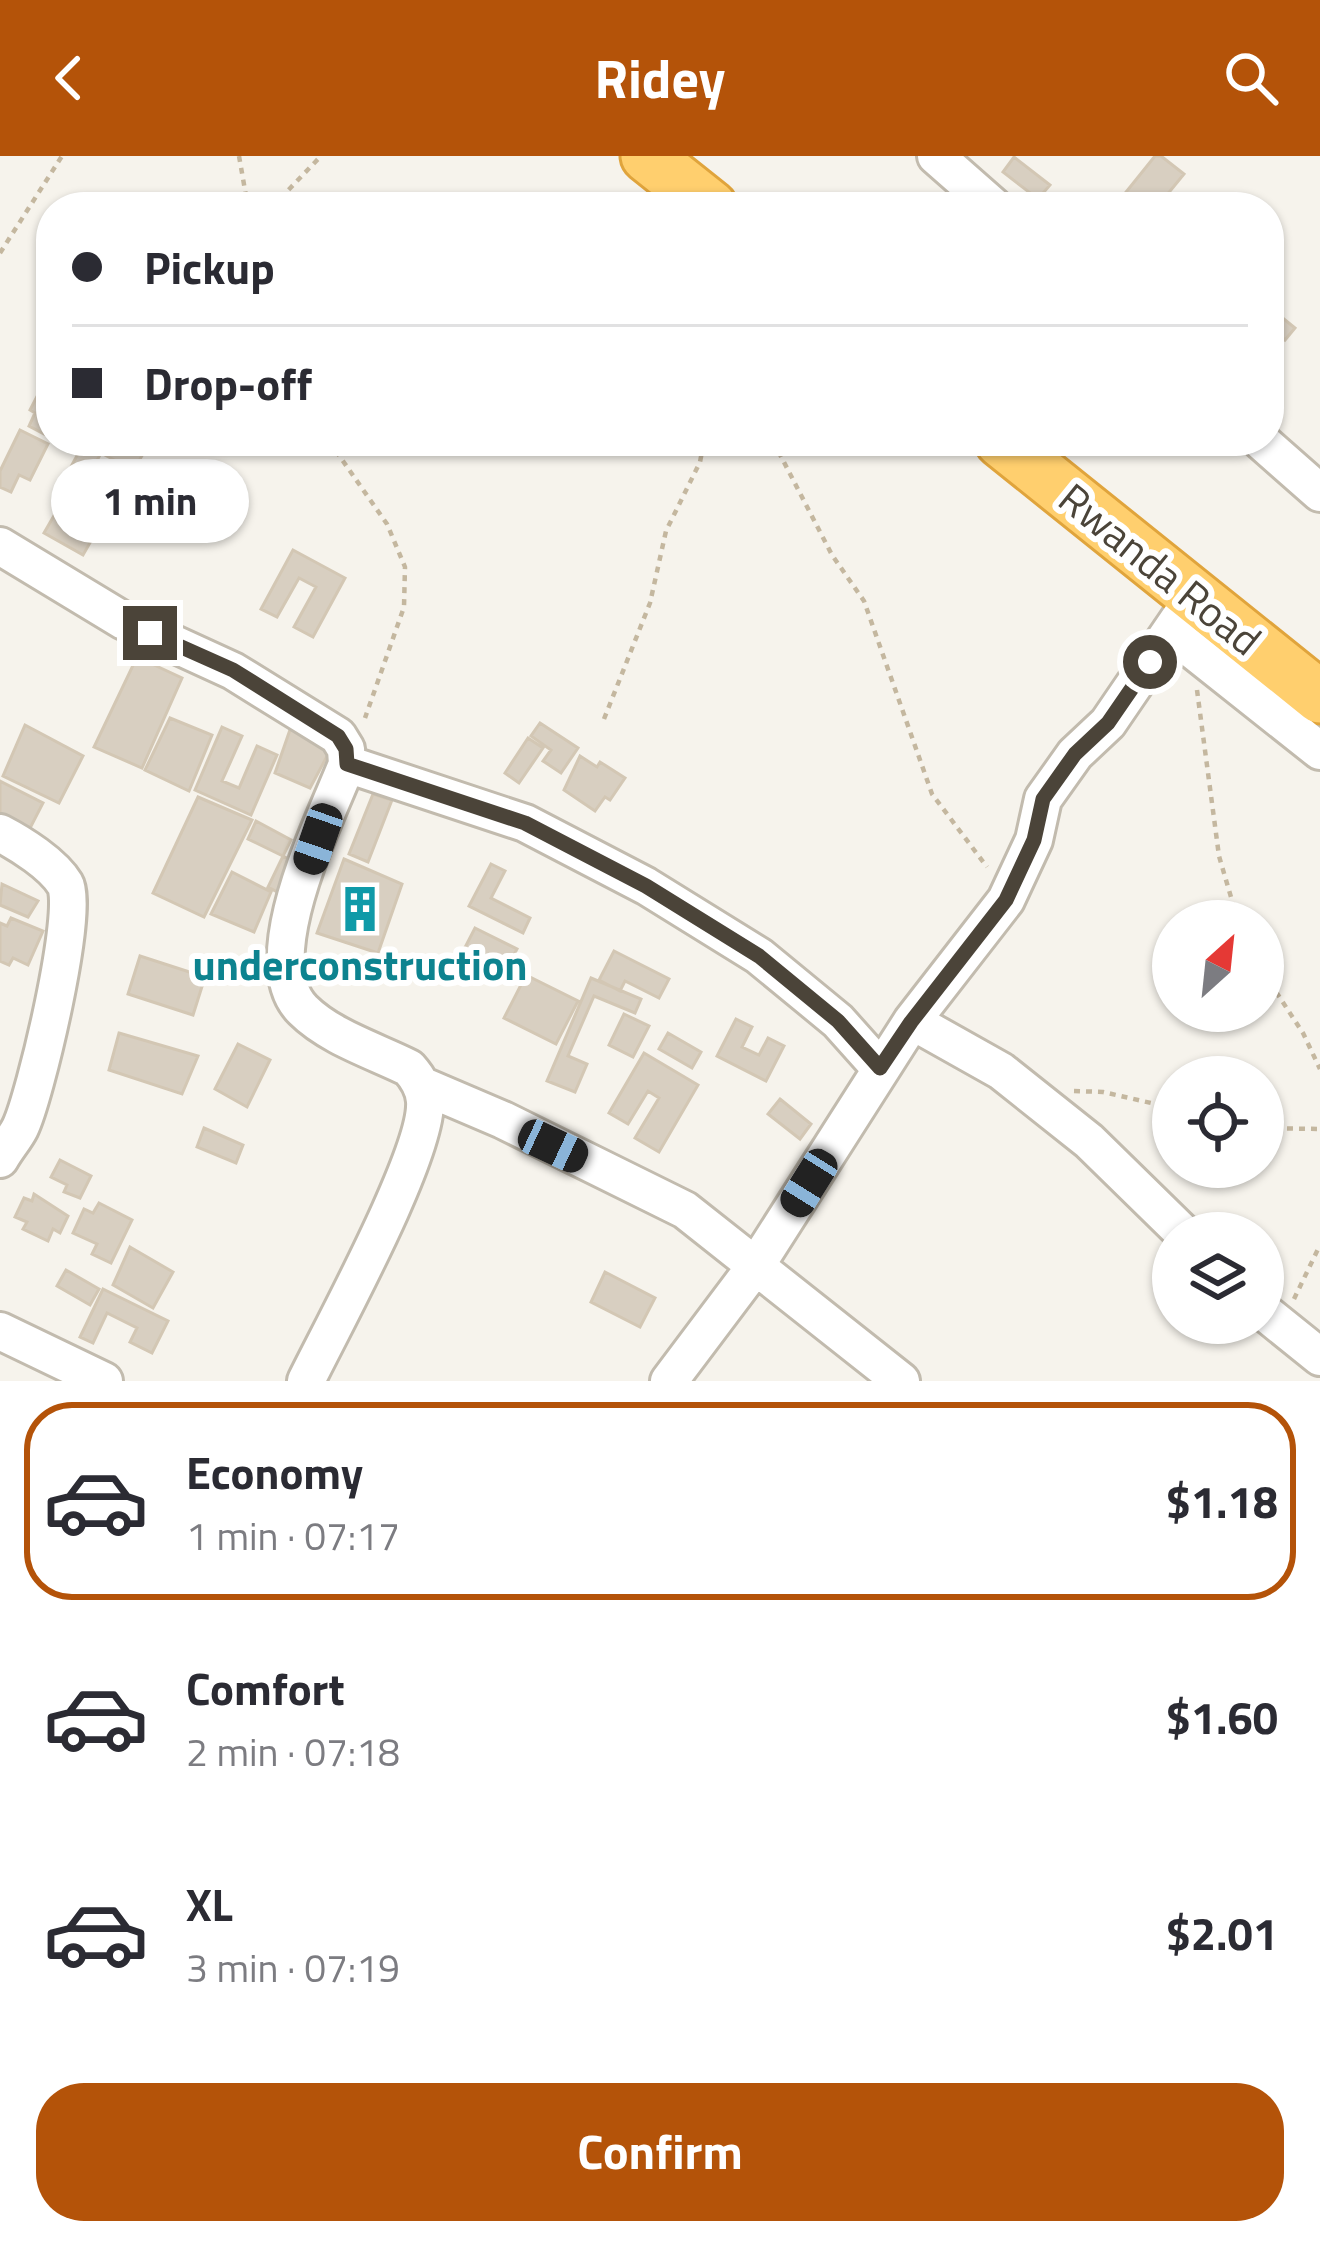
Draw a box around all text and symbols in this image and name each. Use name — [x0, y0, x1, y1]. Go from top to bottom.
text: Ridey — [594, 37, 726, 119]
icon: back — [36, 45, 102, 111]
icon: search — [1218, 45, 1284, 111]
text: Pickup — [144, 233, 275, 301]
text: Drop-off — [144, 349, 312, 417]
callout: 1 min — [51, 459, 249, 543]
street label: Rwanda Road — [1045, 466, 1276, 670]
text: 1 min — [103, 471, 197, 530]
route end — [123, 606, 177, 660]
route start — [1123, 635, 1177, 689]
car — [289, 799, 347, 879]
building icon: underconstruction — [335, 884, 385, 934]
north arrow — [1152, 900, 1284, 1032]
map controls — [1152, 900, 1284, 1344]
place label: underconstruction — [192, 932, 528, 996]
button: locate — [1152, 1056, 1284, 1188]
car — [513, 1114, 593, 1178]
car — [775, 1143, 843, 1223]
button: layers — [1152, 1212, 1284, 1344]
text: Economy — [186, 1438, 363, 1506]
icon: car — [42, 1447, 150, 1555]
text: $1.18 — [1166, 1467, 1278, 1535]
text: 1 min · 07:17 — [186, 1506, 400, 1565]
text: Comfort — [186, 1654, 345, 1722]
icon: car — [42, 1663, 150, 1771]
text: $1.60 — [1166, 1683, 1278, 1751]
text: 2 min · 07:18 — [186, 1722, 400, 1781]
text: XL — [186, 1870, 233, 1938]
icon: car — [42, 1879, 150, 1987]
text: $2.01 — [1166, 1899, 1278, 1967]
text: 3 min · 07:19 — [186, 1938, 400, 1997]
button: Confirm — [36, 2083, 1284, 2221]

